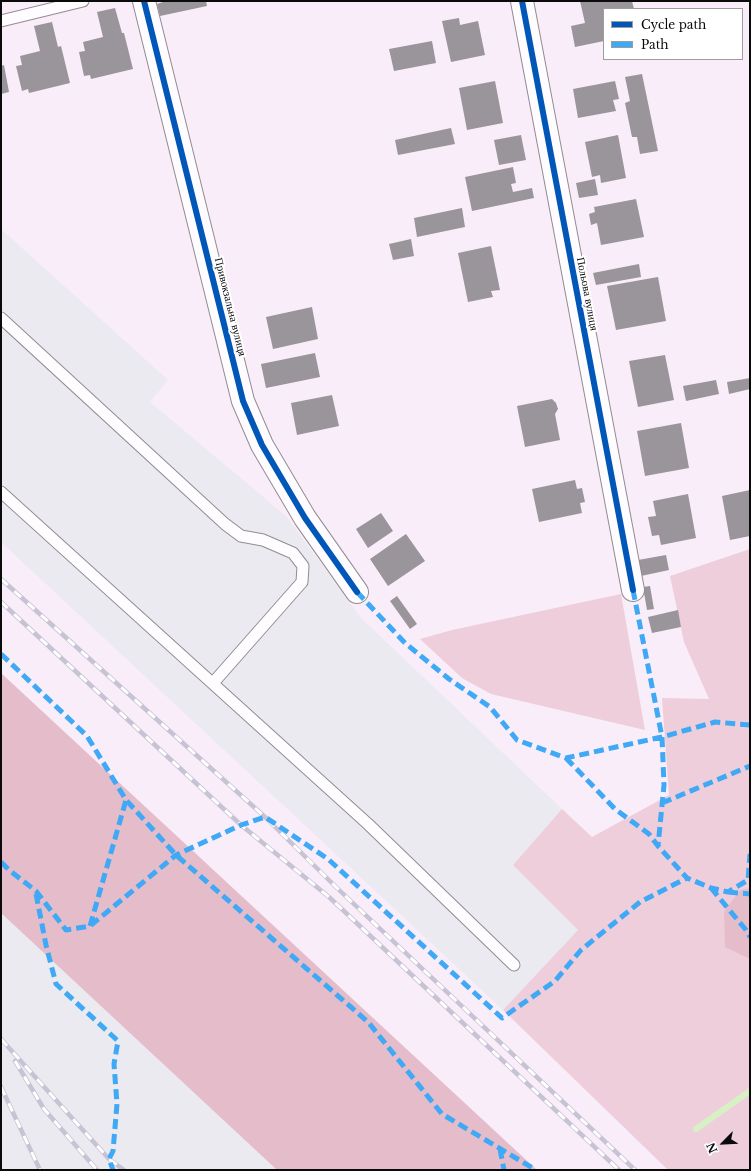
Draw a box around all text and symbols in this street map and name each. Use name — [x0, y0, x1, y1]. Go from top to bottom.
legend — [603, 8, 743, 60]
text: Cycle path — [641, 17, 706, 32]
text: Path — [641, 37, 669, 52]
street label: Привокзальна вулиця — [211, 256, 249, 358]
street label: Польова вулиця — [573, 256, 601, 332]
north arrow — [703, 1123, 743, 1163]
text: N — [704, 1140, 721, 1155]

